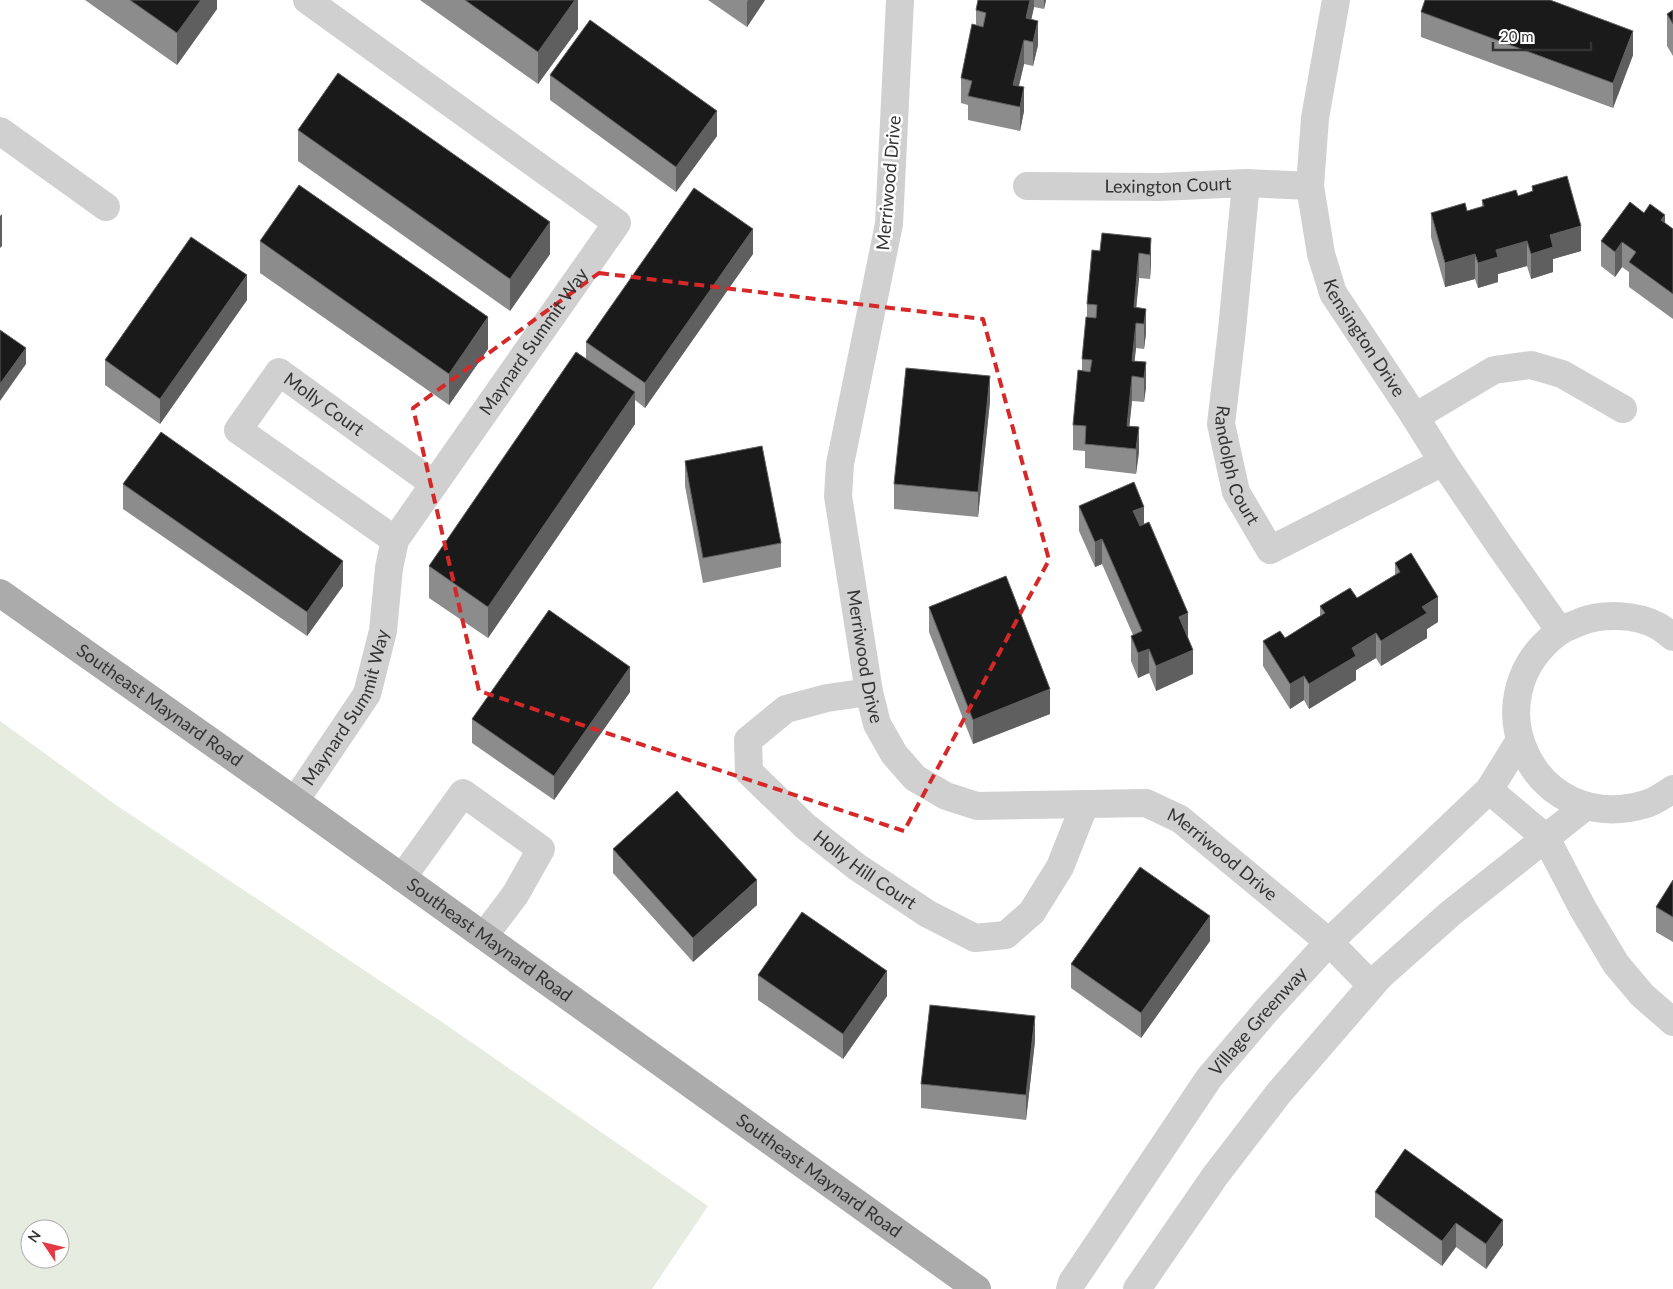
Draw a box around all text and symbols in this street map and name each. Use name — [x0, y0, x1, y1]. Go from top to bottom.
scale bar — [1493, 20, 1590, 52]
text: 20 m — [1500, 27, 1534, 45]
street label: Merriwood Drive — [871, 115, 905, 251]
street label: Lexington Court — [1104, 172, 1233, 197]
street label: Maynard Summit Way — [474, 263, 593, 419]
street label: Kensington Drive — [1319, 276, 1411, 401]
street label: Molly Court — [280, 367, 369, 440]
street label: Randolph Court — [1211, 404, 1265, 529]
street label: Merriwood Drive — [843, 588, 888, 726]
street label: Maynard Summit Way — [297, 626, 393, 789]
street label: Southeast Maynard Road — [73, 638, 247, 771]
street label: Merriwood Drive — [1164, 803, 1282, 905]
street label: Holly Hill Court — [809, 825, 922, 914]
street label: Southeast Maynard Road — [403, 873, 577, 1006]
street label: Village Greenway — [1204, 961, 1312, 1080]
street label: Southeast Maynard Road — [732, 1108, 906, 1242]
north arrow — [20, 1219, 70, 1269]
text: N — [24, 1227, 44, 1246]

